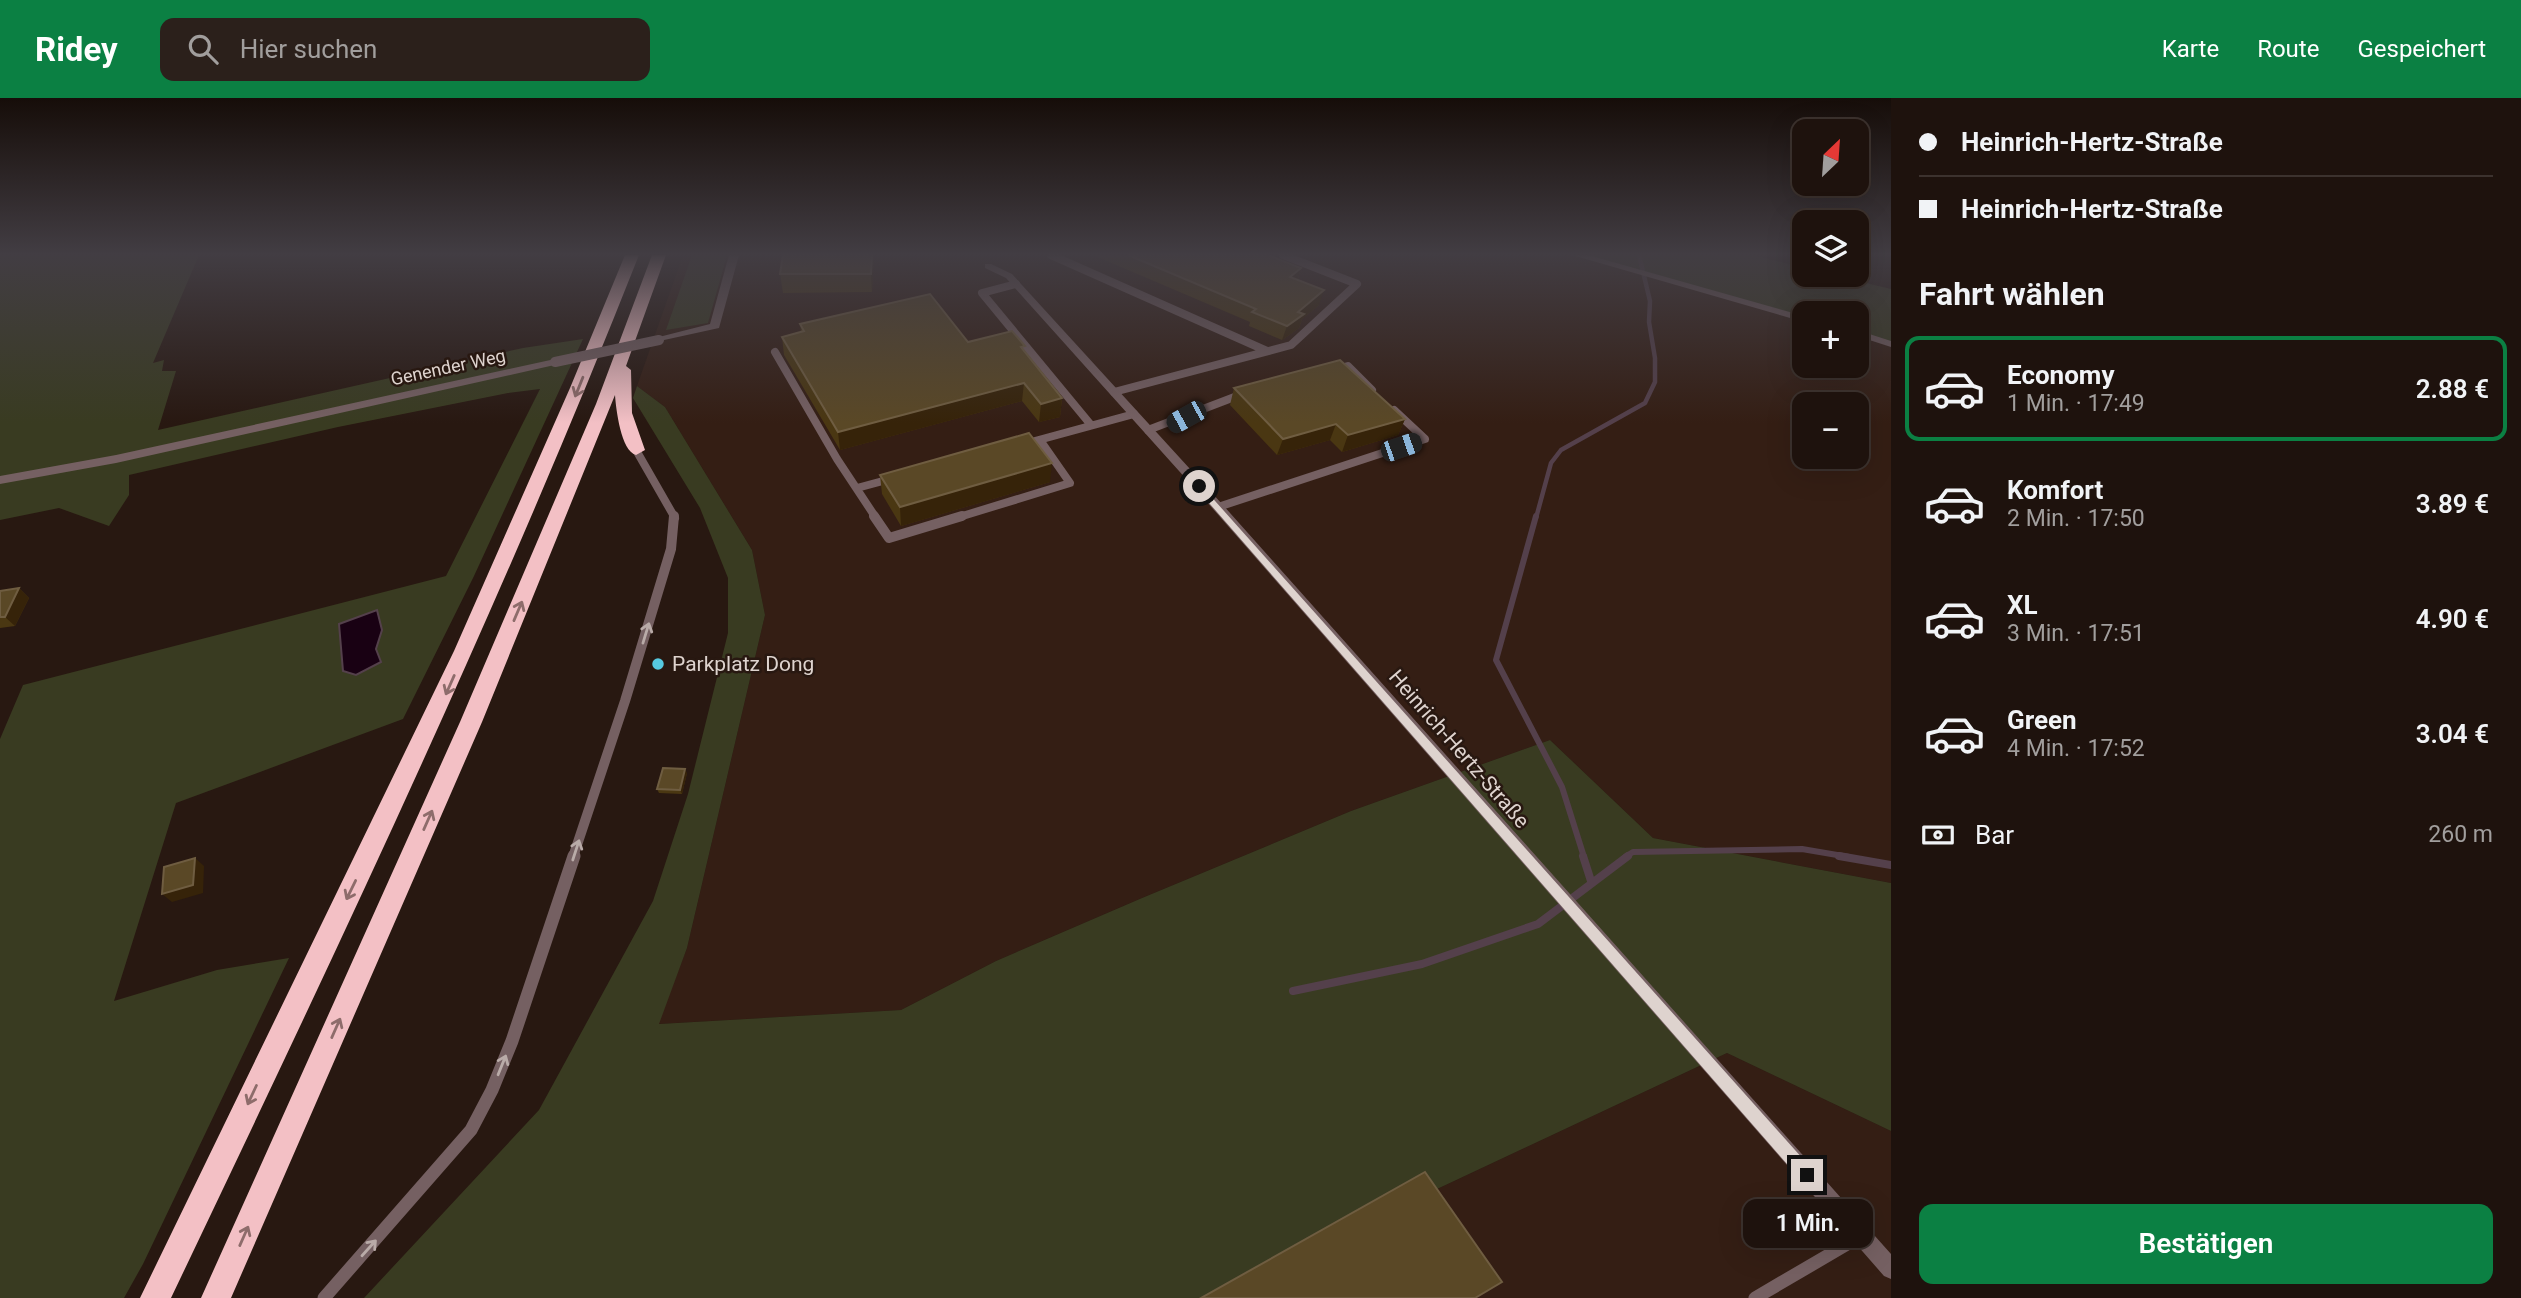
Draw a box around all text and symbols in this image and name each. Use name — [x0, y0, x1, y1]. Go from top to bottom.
search box — [160, 18, 650, 81]
text: Ridey — [35, 30, 118, 69]
icon: search — [184, 30, 222, 68]
text: Hier suchen — [240, 34, 377, 64]
text: Karte — [2162, 35, 2219, 63]
text: Route — [2257, 35, 2319, 63]
text: Gespeichert — [2357, 35, 2486, 63]
north arrow — [1792, 119, 1869, 196]
map controls — [1792, 119, 1869, 469]
text: Heinrich-Hertz-Straße — [1961, 127, 2223, 157]
text: Heinrich-Hertz-Straße — [1961, 194, 2223, 224]
button: layers — [1792, 210, 1869, 287]
text: Fahrt wählen — [1919, 275, 2105, 313]
button: + — [1792, 301, 1869, 378]
street label: Genender Weg — [389, 345, 507, 389]
icon: car — [1923, 357, 1986, 420]
text: Economy — [2007, 360, 2114, 390]
text: 2.88 € — [2416, 374, 2489, 404]
one-way arrow — [572, 375, 585, 397]
text: 1 Min. · 17:49 — [2007, 390, 2145, 417]
button: − — [1792, 392, 1869, 469]
car — [1163, 398, 1210, 436]
car — [1378, 430, 1425, 464]
route start — [1183, 470, 1215, 502]
icon: car — [1923, 472, 1986, 535]
text: Komfort — [2007, 475, 2103, 505]
text: 3.89 € — [2416, 489, 2489, 519]
text: 2 Min. · 17:50 — [2007, 505, 2145, 532]
icon: car — [1923, 587, 1986, 650]
text: XL — [2007, 590, 2038, 620]
one-way arrow — [512, 601, 525, 622]
text: 4.90 € — [2416, 604, 2489, 634]
text: 3 Min. · 17:51 — [2007, 620, 2145, 647]
one-way arrow — [640, 623, 653, 645]
place label: Parkplatz Dong — [672, 652, 814, 676]
marker: Parkplatz Dong — [650, 656, 666, 672]
street label: Heinrich-Hertz-Straße — [1384, 665, 1534, 833]
one-way arrow — [443, 674, 456, 696]
icon: car — [1923, 702, 1986, 765]
text: Green — [2007, 705, 2077, 735]
text: 3.04 € — [2416, 719, 2489, 749]
text: 4 Min. · 17:52 — [2007, 735, 2145, 762]
one-way arrow — [422, 810, 435, 831]
icon: cash — [1919, 816, 1957, 854]
text: Bar — [1975, 820, 2014, 850]
text: 260 m — [2428, 821, 2493, 848]
one-way arrow — [571, 839, 583, 861]
one-way arrow — [343, 879, 357, 900]
one-way arrow — [330, 1018, 343, 1039]
one-way arrow — [497, 1055, 510, 1076]
one-way arrow — [245, 1084, 259, 1105]
route end — [1791, 1159, 1823, 1191]
callout: 1 Min. — [1742, 1200, 1872, 1248]
button: Bestätigen — [1919, 1204, 2493, 1284]
text: 1 Min. — [1776, 1210, 1840, 1237]
one-way arrow — [238, 1226, 251, 1247]
one-way arrow — [361, 1239, 377, 1257]

